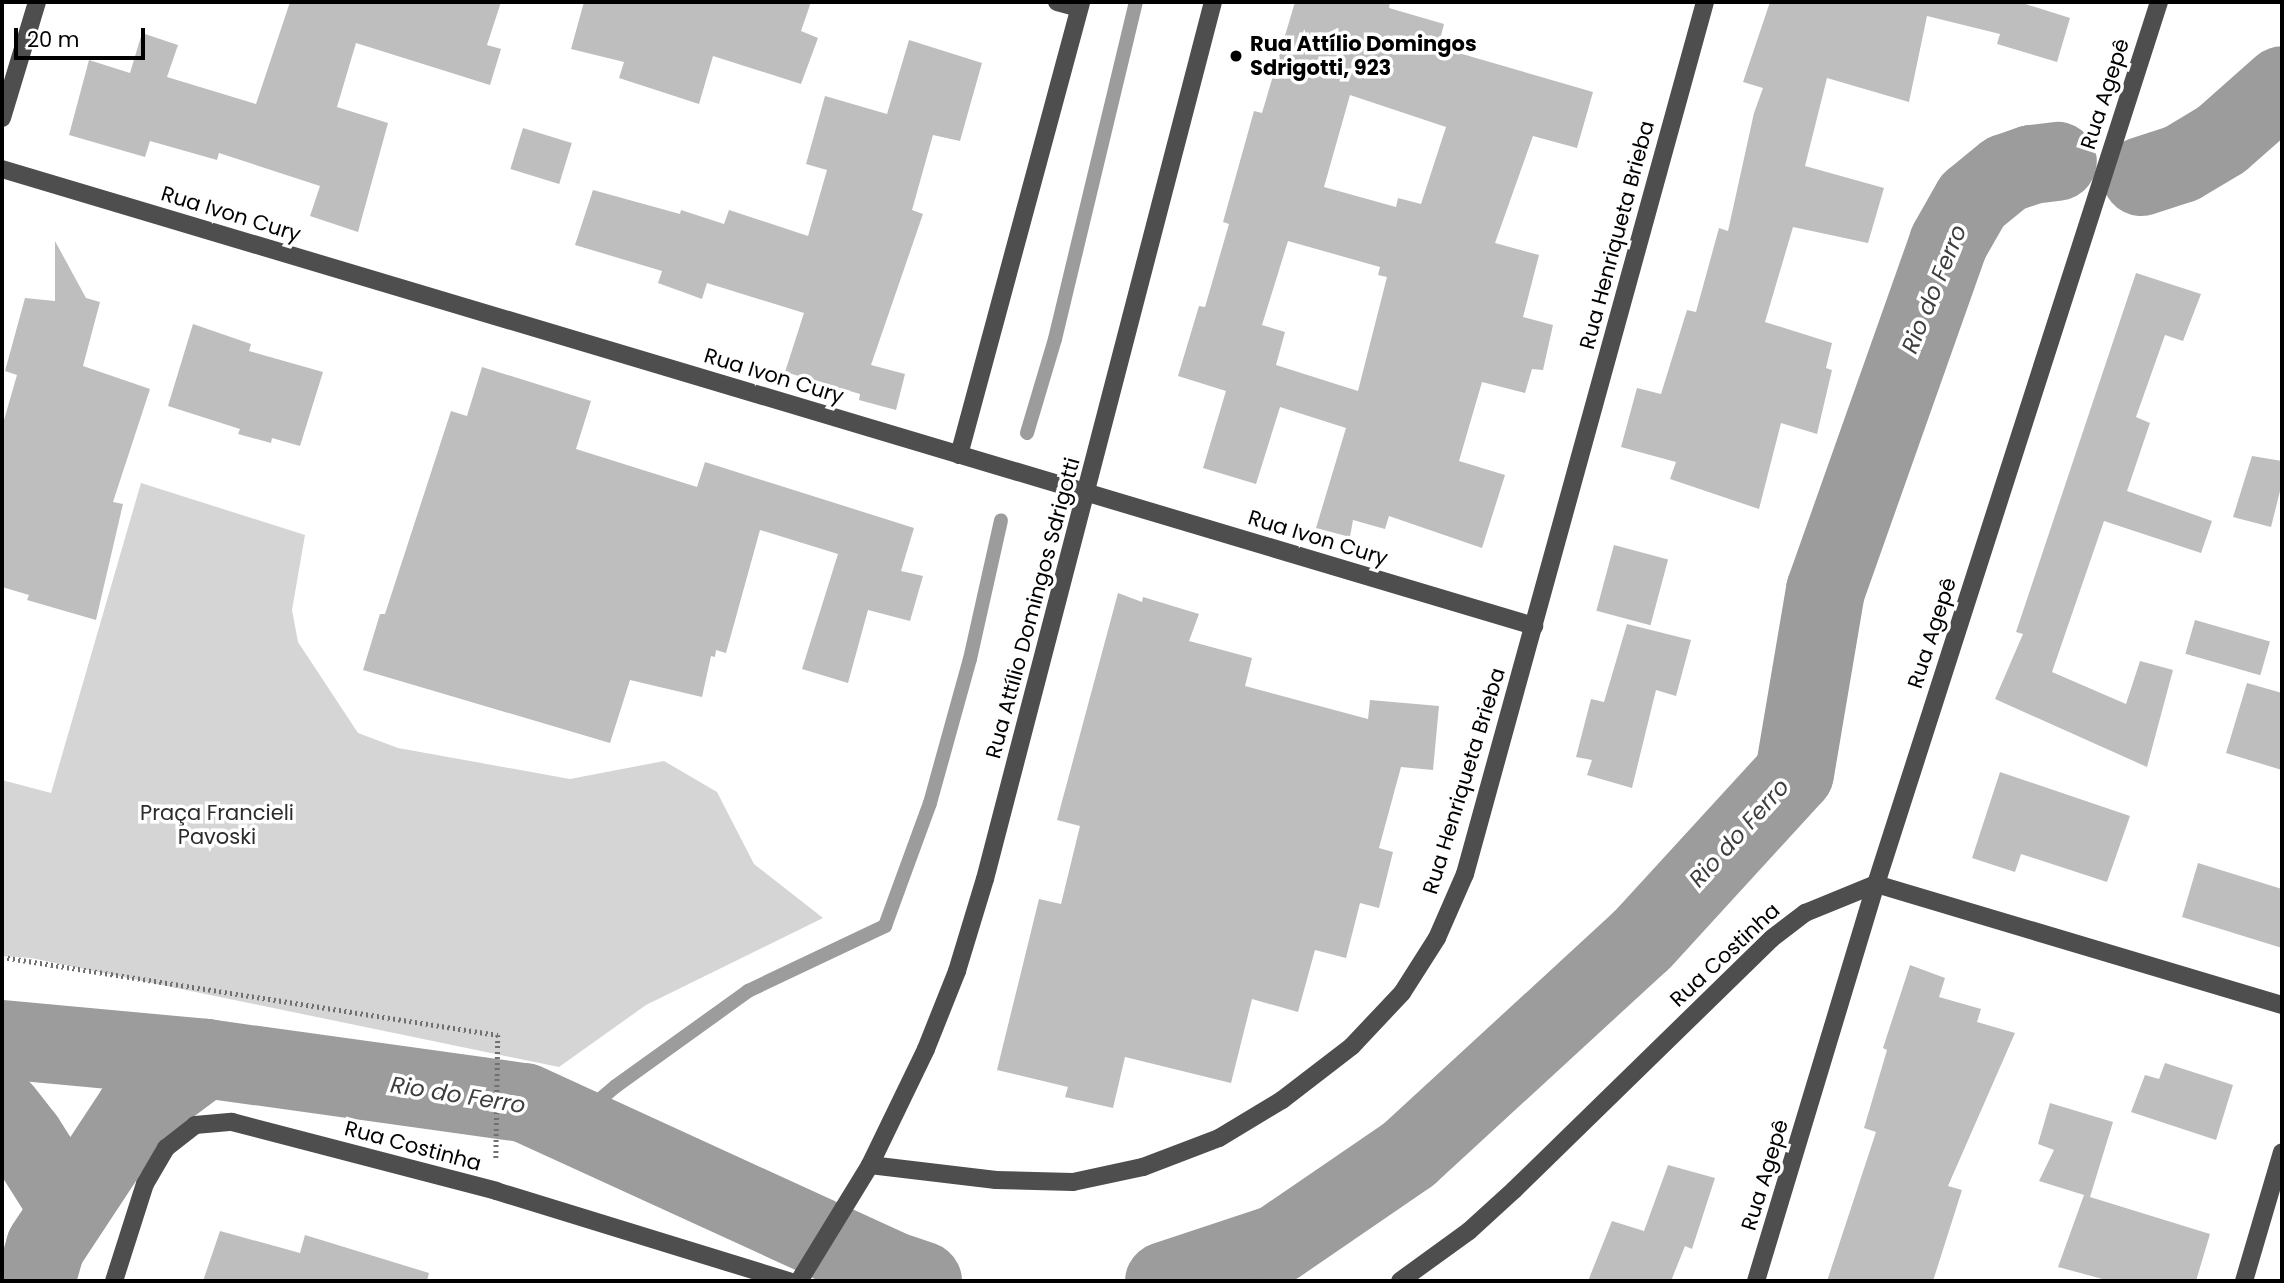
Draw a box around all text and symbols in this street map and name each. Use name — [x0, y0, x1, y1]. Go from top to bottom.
scale bar — [18, 14, 149, 58]
text: 20 m — [27, 25, 80, 54]
place label: Rua Attílio Domingos Sdrigotti, 923 — [1250, 31, 1477, 81]
street label: Rua Agepê — [2075, 36, 2135, 152]
marker: Rua Attílio Domingos Sdrigotti, 923 — [1228, 48, 1244, 64]
street label: Rua Henriqueta Brieba — [1574, 118, 1660, 352]
street label: Rua Ivon Cury — [158, 181, 304, 247]
water label: Rio do Ferro — [1896, 221, 1972, 357]
street label: Rua Ivon Cury — [701, 343, 847, 409]
street label: Rua Attílio Domingos Sdrigotti — [981, 455, 1085, 761]
street label: Rua Ivon Cury — [1245, 505, 1391, 571]
street label: Rua Agepê — [1902, 575, 1962, 691]
street label: Rua Henriqueta Brieba — [1418, 665, 1510, 897]
water label: Rio do Ferro — [1683, 773, 1795, 893]
park label: Praça Francieli Pavoski — [140, 800, 294, 850]
street label: Rua Costinha — [1665, 898, 1785, 1012]
water label: Rio do Ferro — [389, 1071, 527, 1119]
street label: Rua Costinha — [342, 1116, 484, 1176]
street label: Rua Agepê — [1736, 1117, 1794, 1233]

